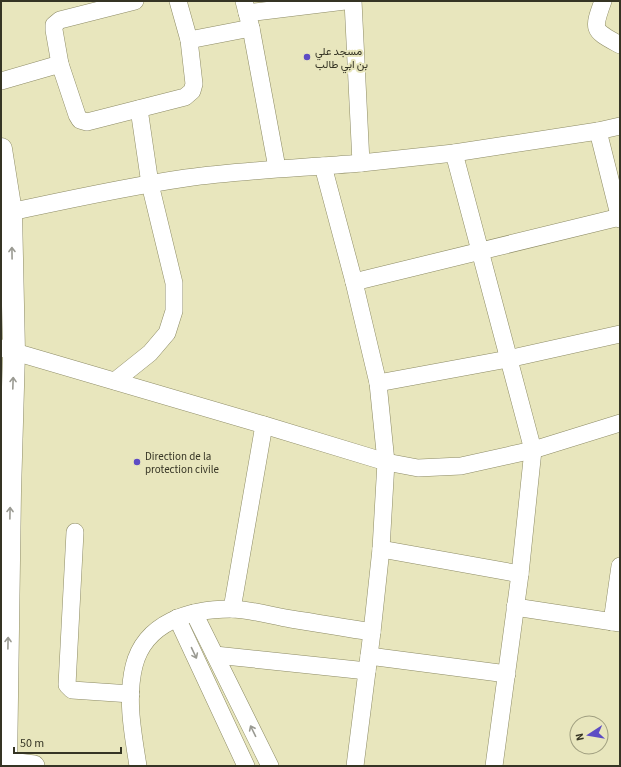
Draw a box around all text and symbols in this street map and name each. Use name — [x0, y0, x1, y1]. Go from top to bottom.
place label: مسجد علي بن ابي طالب — [315, 44, 368, 74]
marker: مسجد علي بن ابي طالب — [302, 52, 312, 62]
one-way arrow — [8, 247, 16, 260]
one-way arrow — [10, 377, 17, 390]
place label: Direction de la protection civile — [145, 449, 219, 477]
marker: Direction de la protection civile — [132, 457, 142, 467]
one-way arrow — [6, 507, 14, 520]
one-way arrow — [4, 637, 12, 650]
one-way arrow — [191, 647, 198, 659]
north arrow — [569, 715, 609, 755]
one-way arrow — [249, 725, 256, 737]
scale bar — [14, 729, 121, 755]
text: N — [572, 732, 588, 742]
text: 50 m — [20, 735, 44, 752]

